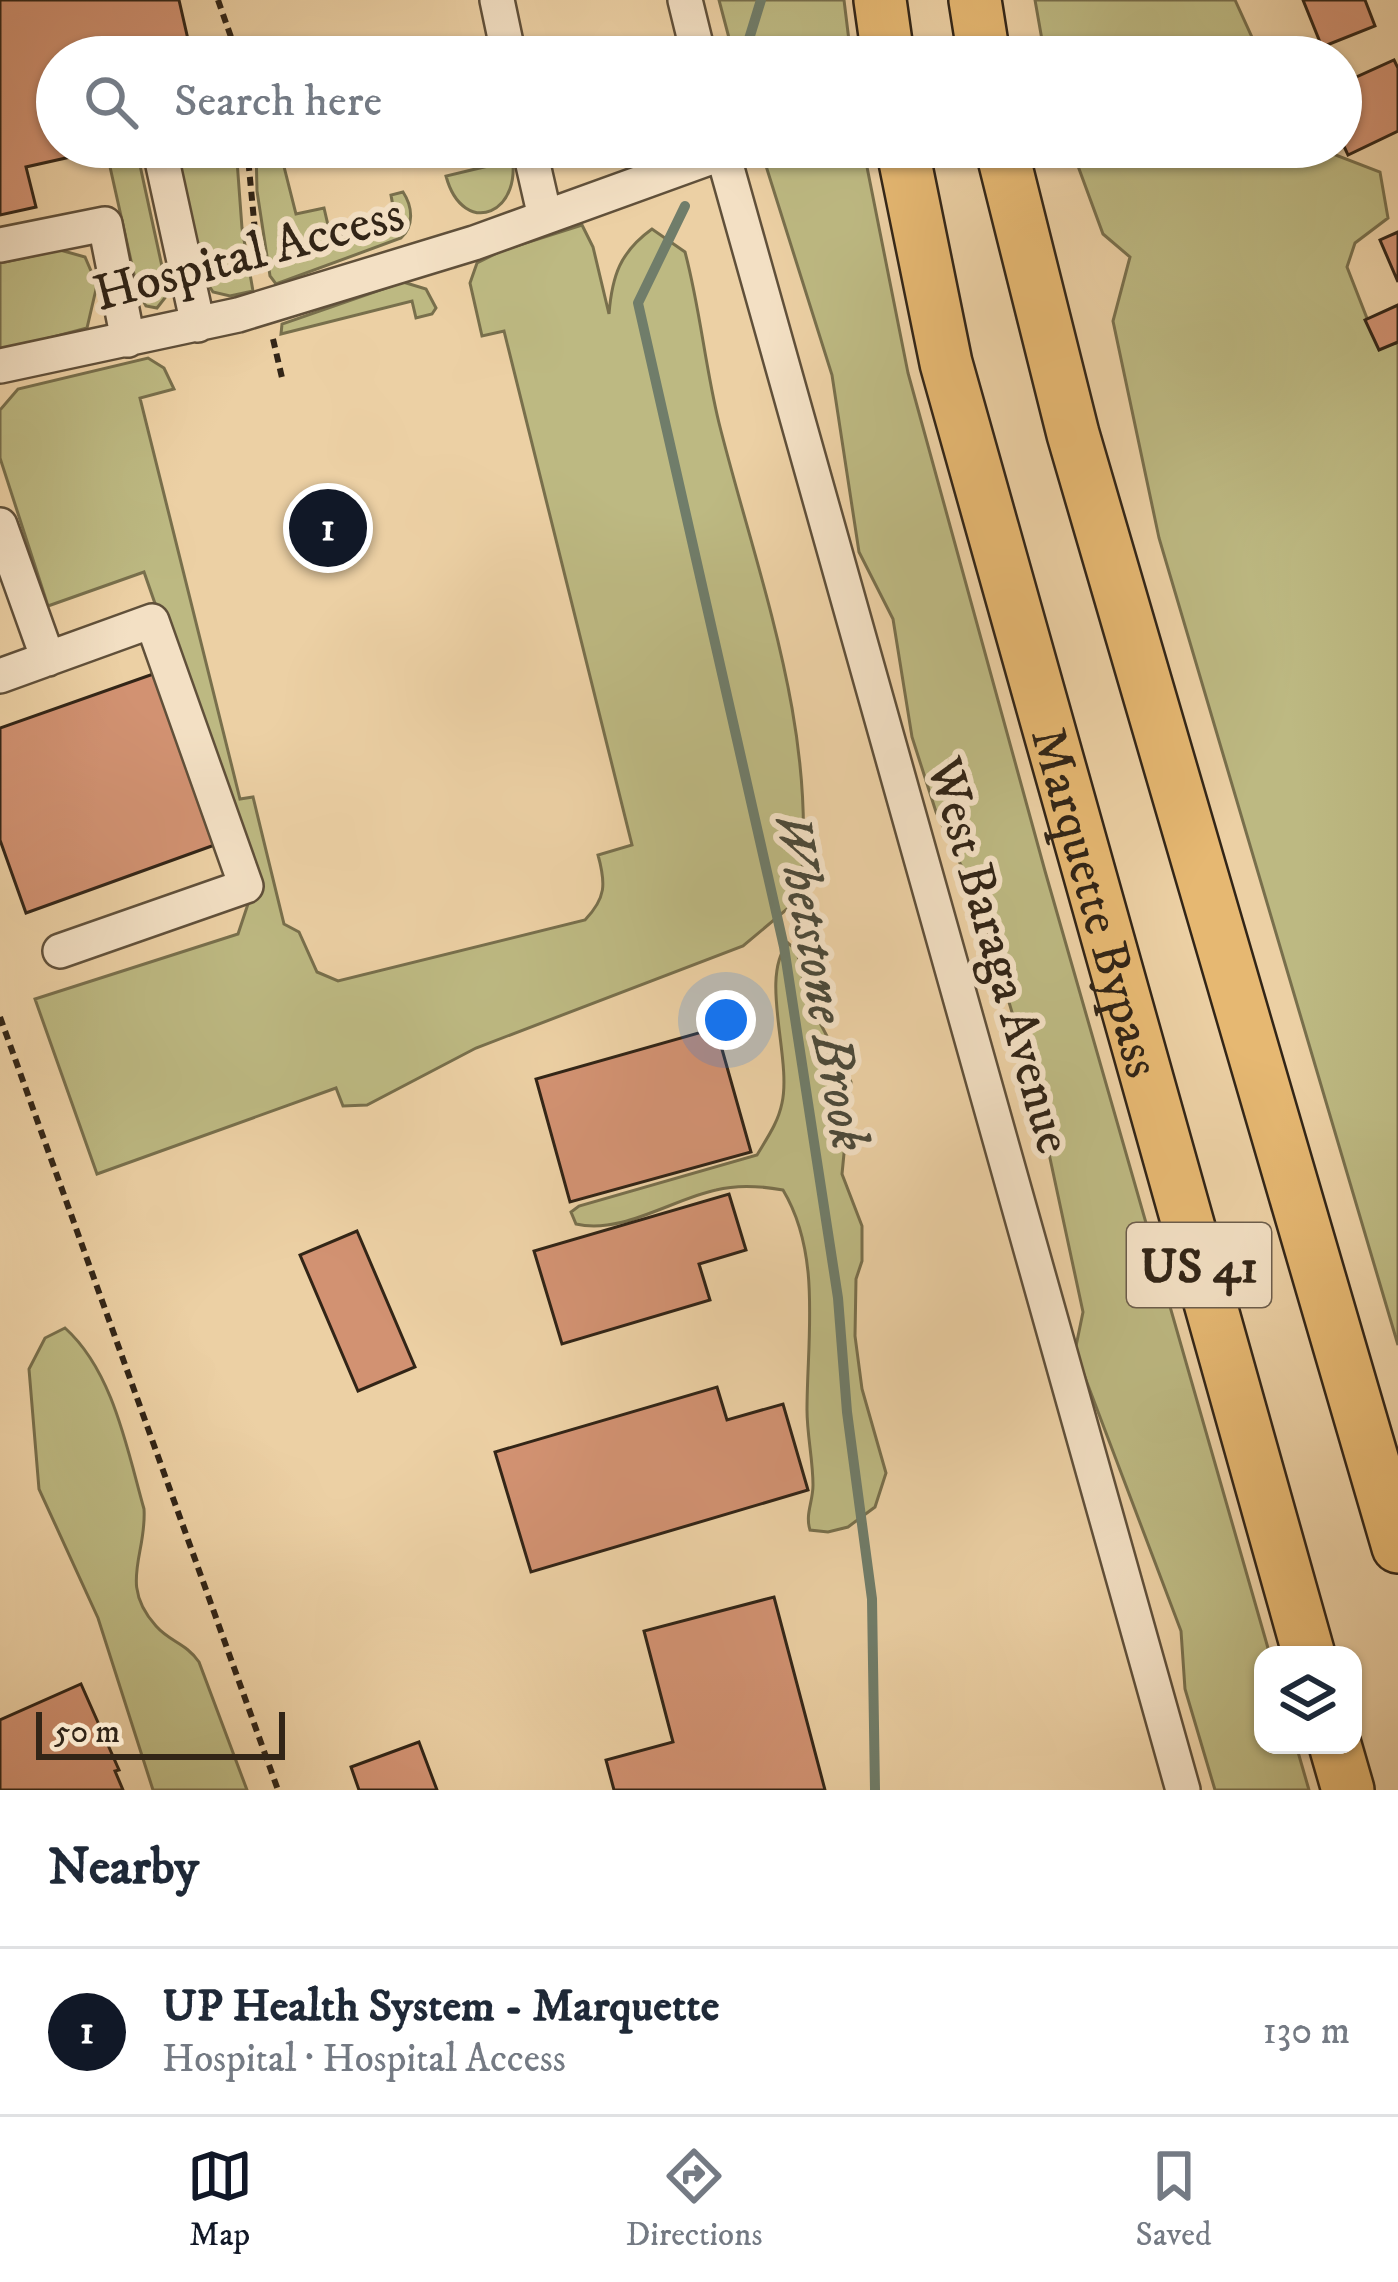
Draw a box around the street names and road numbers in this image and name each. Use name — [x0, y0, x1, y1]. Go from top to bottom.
street label: Hospital Access — [87, 183, 411, 327]
street label: Marquette Bypass — [1015, 720, 1174, 1085]
street label: West Baraga Avenue — [911, 750, 1085, 1161]
road number: US 41 — [1127, 1223, 1271, 1307]

